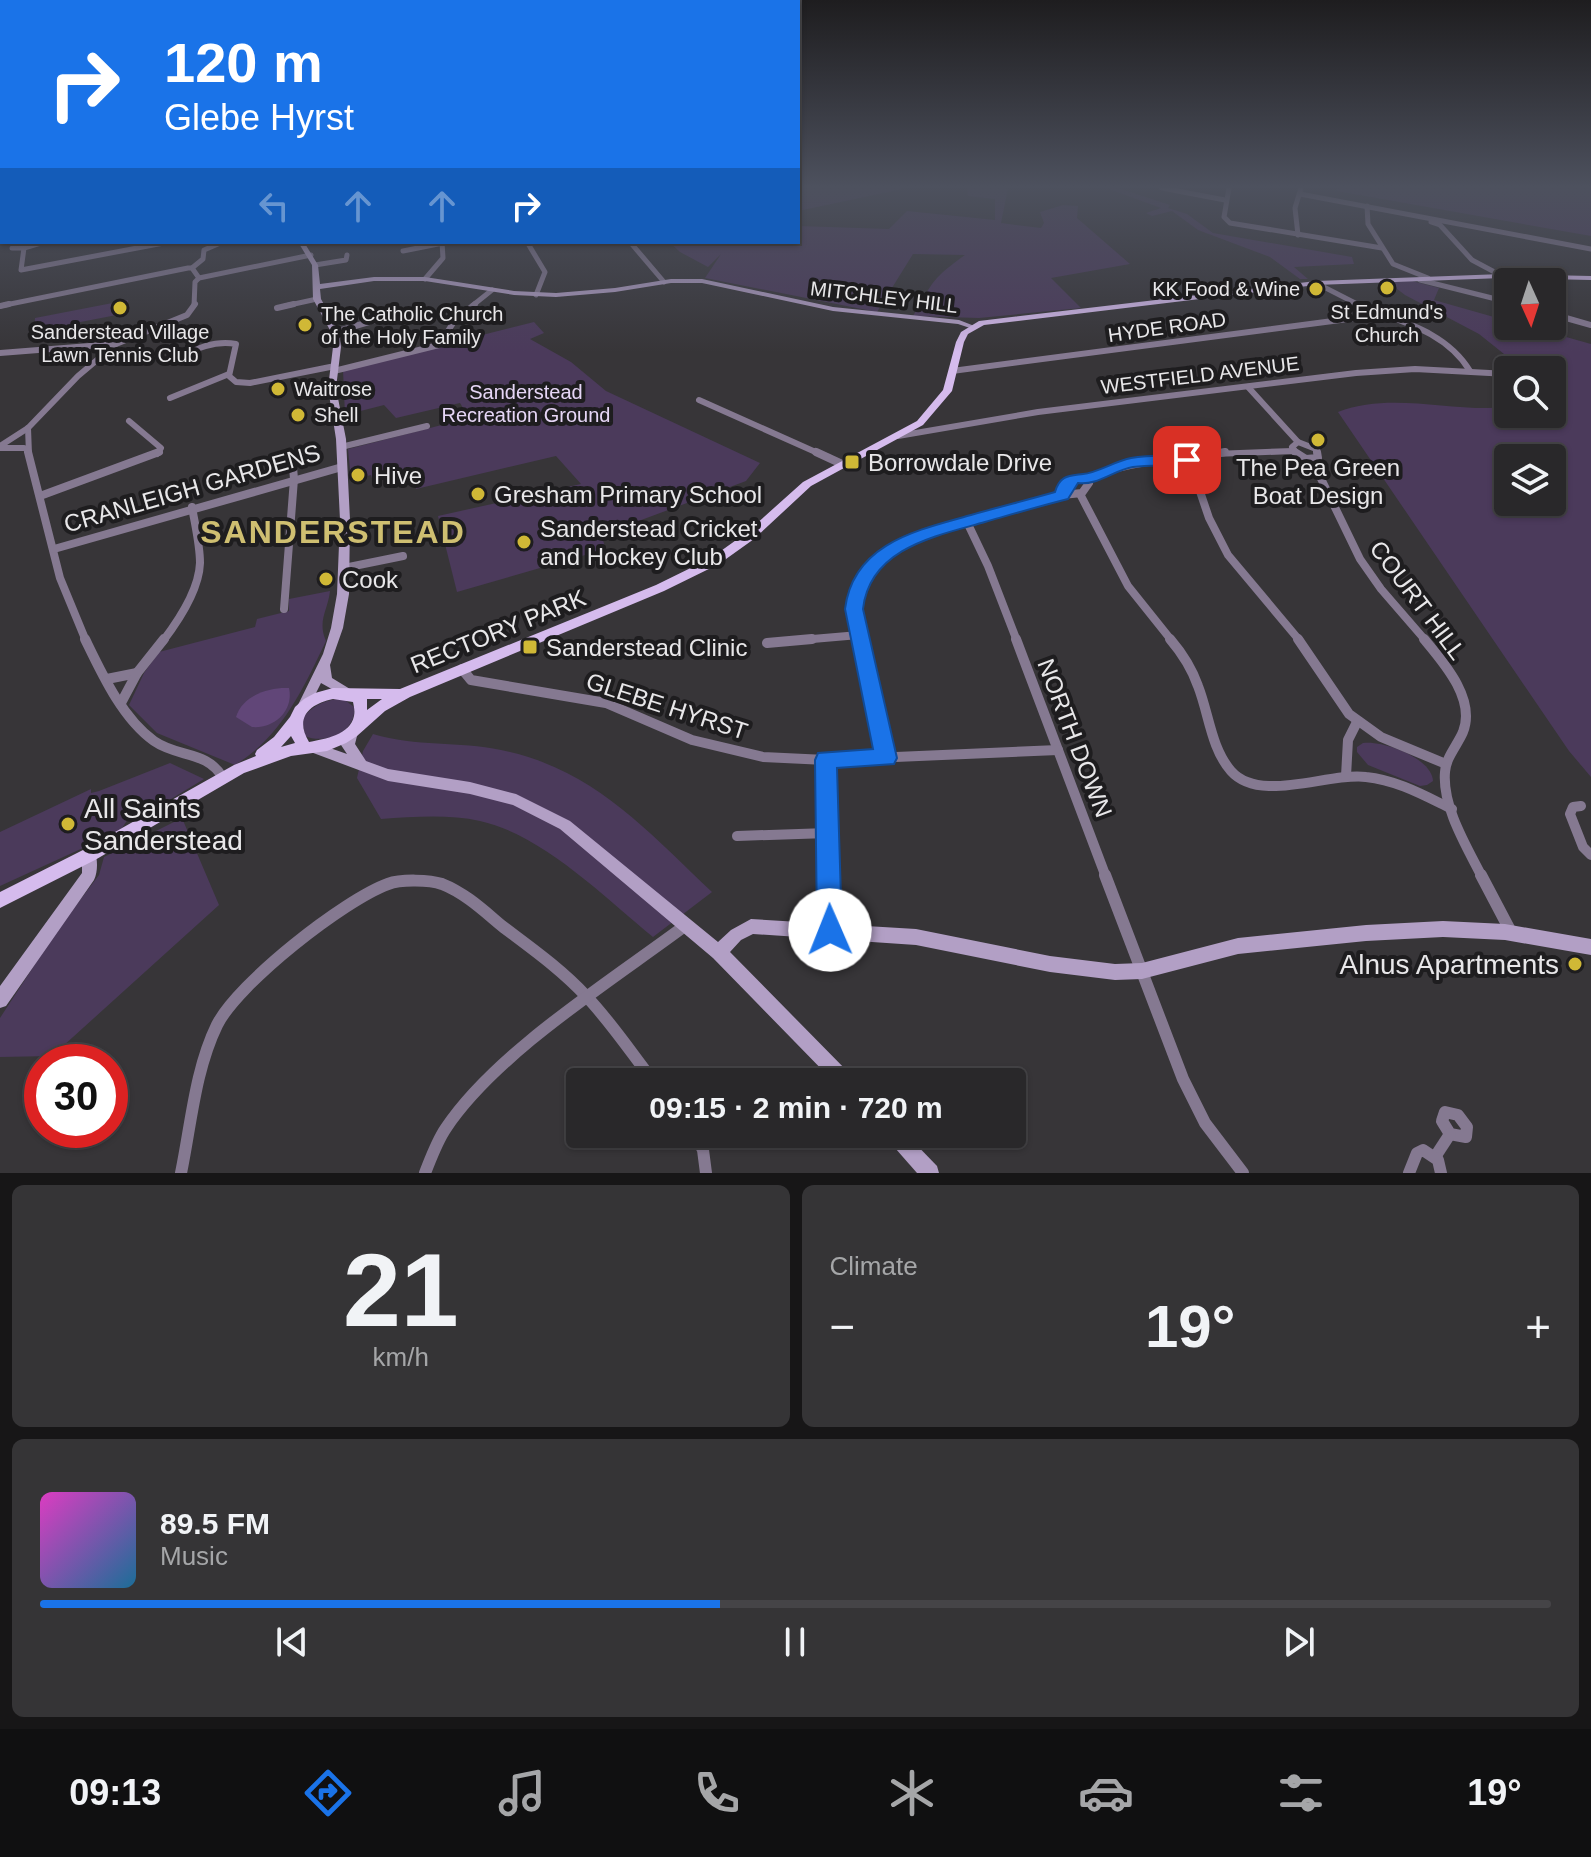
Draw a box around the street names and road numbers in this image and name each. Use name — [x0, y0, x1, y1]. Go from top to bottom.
street label: MITCHLEY HILL — [809, 277, 959, 317]
street label: HYDE ROAD — [1107, 308, 1227, 346]
street label: WESTFIELD AVENUE — [1100, 352, 1300, 398]
street label: CRANLEIGH GARDENS — [61, 438, 323, 538]
street label: COURT HILL — [1365, 535, 1471, 665]
street label: RECTORY PARK — [407, 584, 589, 678]
street label: NORTH DOWN — [1032, 655, 1118, 821]
street label: GLEBE HYRST — [583, 667, 751, 745]

